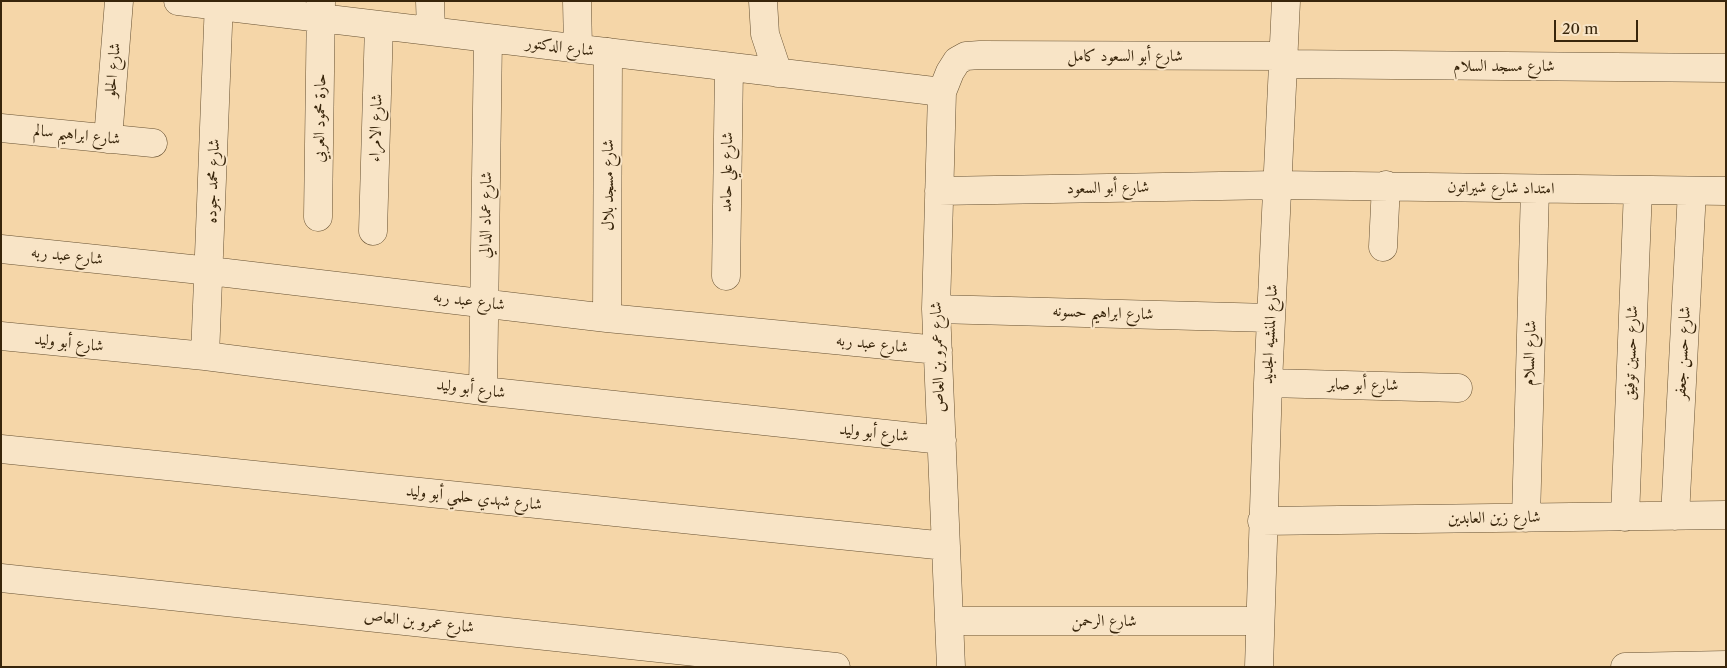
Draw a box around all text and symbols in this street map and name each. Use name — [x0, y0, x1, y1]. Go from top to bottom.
scale bar — [1557, 10, 1641, 42]
text: 20 m — [1562, 19, 1598, 38]
street label: شارع الدكتور — [525, 33, 595, 61]
street label: شارع الحلو — [101, 42, 125, 98]
street label: شارع أبو السعود كامل — [1067, 46, 1183, 66]
street label: شارع مسجد السلام — [1453, 56, 1555, 76]
street label: حارة محمود العربي — [310, 73, 330, 163]
street label: شارع الامراء — [365, 93, 387, 163]
street label: شارع ابراهيم سالم — [33, 121, 121, 149]
street label: شارع علي حامد — [717, 132, 737, 212]
street label: شارع محمد جوده — [202, 138, 224, 224]
street label: شارع مسجد بلال — [598, 139, 618, 231]
street label: شارع عماد الدالي — [476, 171, 496, 259]
street label: امتداد شارع شيراتون — [1447, 177, 1555, 199]
street label: شارع أبو السعود — [1067, 178, 1149, 198]
street label: شارع عبد ربه — [30, 243, 104, 269]
street label: شارع المنشيه الجديد — [1258, 284, 1282, 384]
street label: شارع عبد ربه — [432, 287, 506, 315]
street label: شارع عمرو بن العاص — [926, 301, 950, 413]
street label: شارع ابراهيم حسونه — [1052, 302, 1154, 324]
street label: شارع حسين توفيق — [1620, 305, 1642, 401]
street label: شارع حسن جعفر — [1671, 306, 1695, 400]
street label: شارع السلام — [1519, 320, 1541, 386]
street label: شارع أبو وليد — [34, 330, 104, 356]
street label: شارع عبد ربه — [835, 331, 909, 357]
street label: شارع أبو وليد — [435, 375, 507, 403]
street label: شارع أبو صابر — [1327, 375, 1399, 395]
street label: شارع أبو وليد — [839, 420, 909, 446]
street label: شارع شهدي حلمي أبو وليد — [405, 481, 543, 515]
street label: شارع زين العابدين — [1447, 508, 1541, 528]
street label: شارع عمرو بن العاص — [363, 607, 475, 637]
street label: شارع الرحمن — [1071, 611, 1137, 631]

